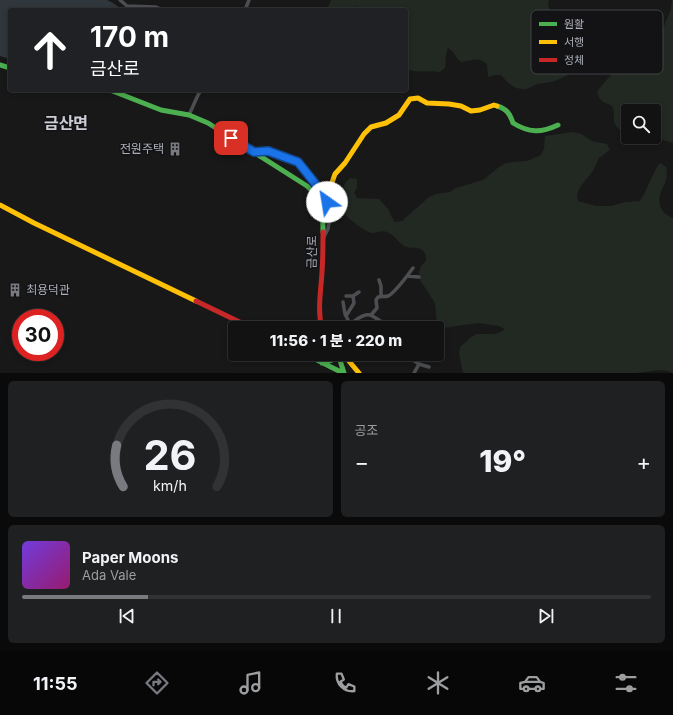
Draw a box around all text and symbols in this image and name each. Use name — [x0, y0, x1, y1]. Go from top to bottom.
legend — [531, 10, 663, 74]
text: 원활 — [564, 17, 584, 31]
text: 170 m — [90, 20, 169, 54]
icon: ahead — [24, 24, 76, 76]
text: 서행 — [564, 35, 584, 49]
text: 정체 — [564, 53, 584, 67]
text: 금산로 — [90, 58, 140, 79]
map controls — [621, 104, 661, 144]
button: search — [621, 104, 661, 144]
district label: 금산면 — [44, 113, 88, 133]
pin — [214, 121, 248, 155]
icon: arrive — [220, 127, 242, 149]
place label: 전원주택 — [120, 141, 164, 156]
building icon: 전원주택 — [167, 141, 183, 157]
position arrow — [306, 181, 348, 223]
street label: 금산로 — [304, 235, 319, 269]
building icon: 최용덕관 — [7, 282, 23, 298]
place label: 최용덕관 — [26, 282, 70, 297]
speed limit sign: 30 — [12, 309, 64, 361]
text: 11:56 · 1 분 · 220 m — [270, 331, 402, 350]
text: 공조 — [355, 422, 378, 438]
text: 26 — [144, 430, 197, 480]
text: 19° — [479, 443, 526, 479]
text: − — [355, 449, 369, 475]
text: + — [636, 449, 651, 475]
text: km/h — [153, 477, 187, 494]
text: Paper Moons — [82, 548, 178, 567]
text: Ada Vale — [82, 567, 136, 583]
icon: previous — [116, 605, 138, 627]
icon: pause — [325, 605, 347, 627]
icon: next — [535, 605, 557, 627]
icon: directions — [143, 669, 171, 697]
icon: music — [237, 669, 265, 697]
icon: phone — [331, 669, 359, 697]
icon: climate — [424, 669, 452, 697]
icon: car — [518, 669, 546, 697]
icon: filters — [612, 669, 640, 697]
text: 11:55 — [33, 673, 77, 694]

